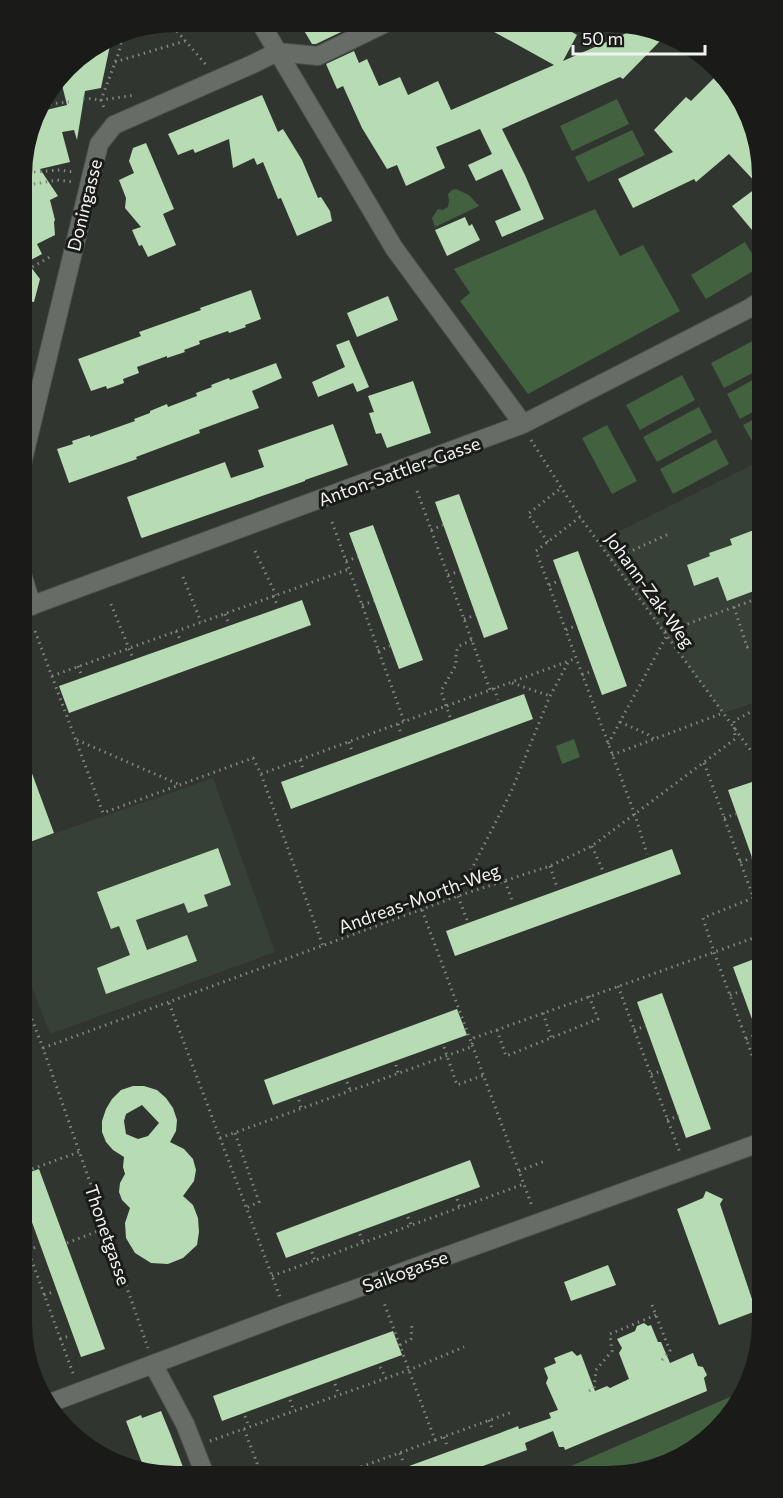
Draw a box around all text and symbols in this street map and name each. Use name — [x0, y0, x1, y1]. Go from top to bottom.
scale bar — [573, 18, 705, 56]
text: 50 m — [582, 27, 623, 49]
street label: Doningasse — [62, 157, 106, 253]
street label: Anton-Sattler-Gasse — [315, 431, 483, 511]
street label: Johann-Zak-Weg — [601, 528, 699, 652]
street label: Andreas-Morth-Weg — [335, 858, 503, 937]
street label: Thonetgasse — [81, 1182, 135, 1288]
street label: Saikogasse — [359, 1245, 451, 1297]

